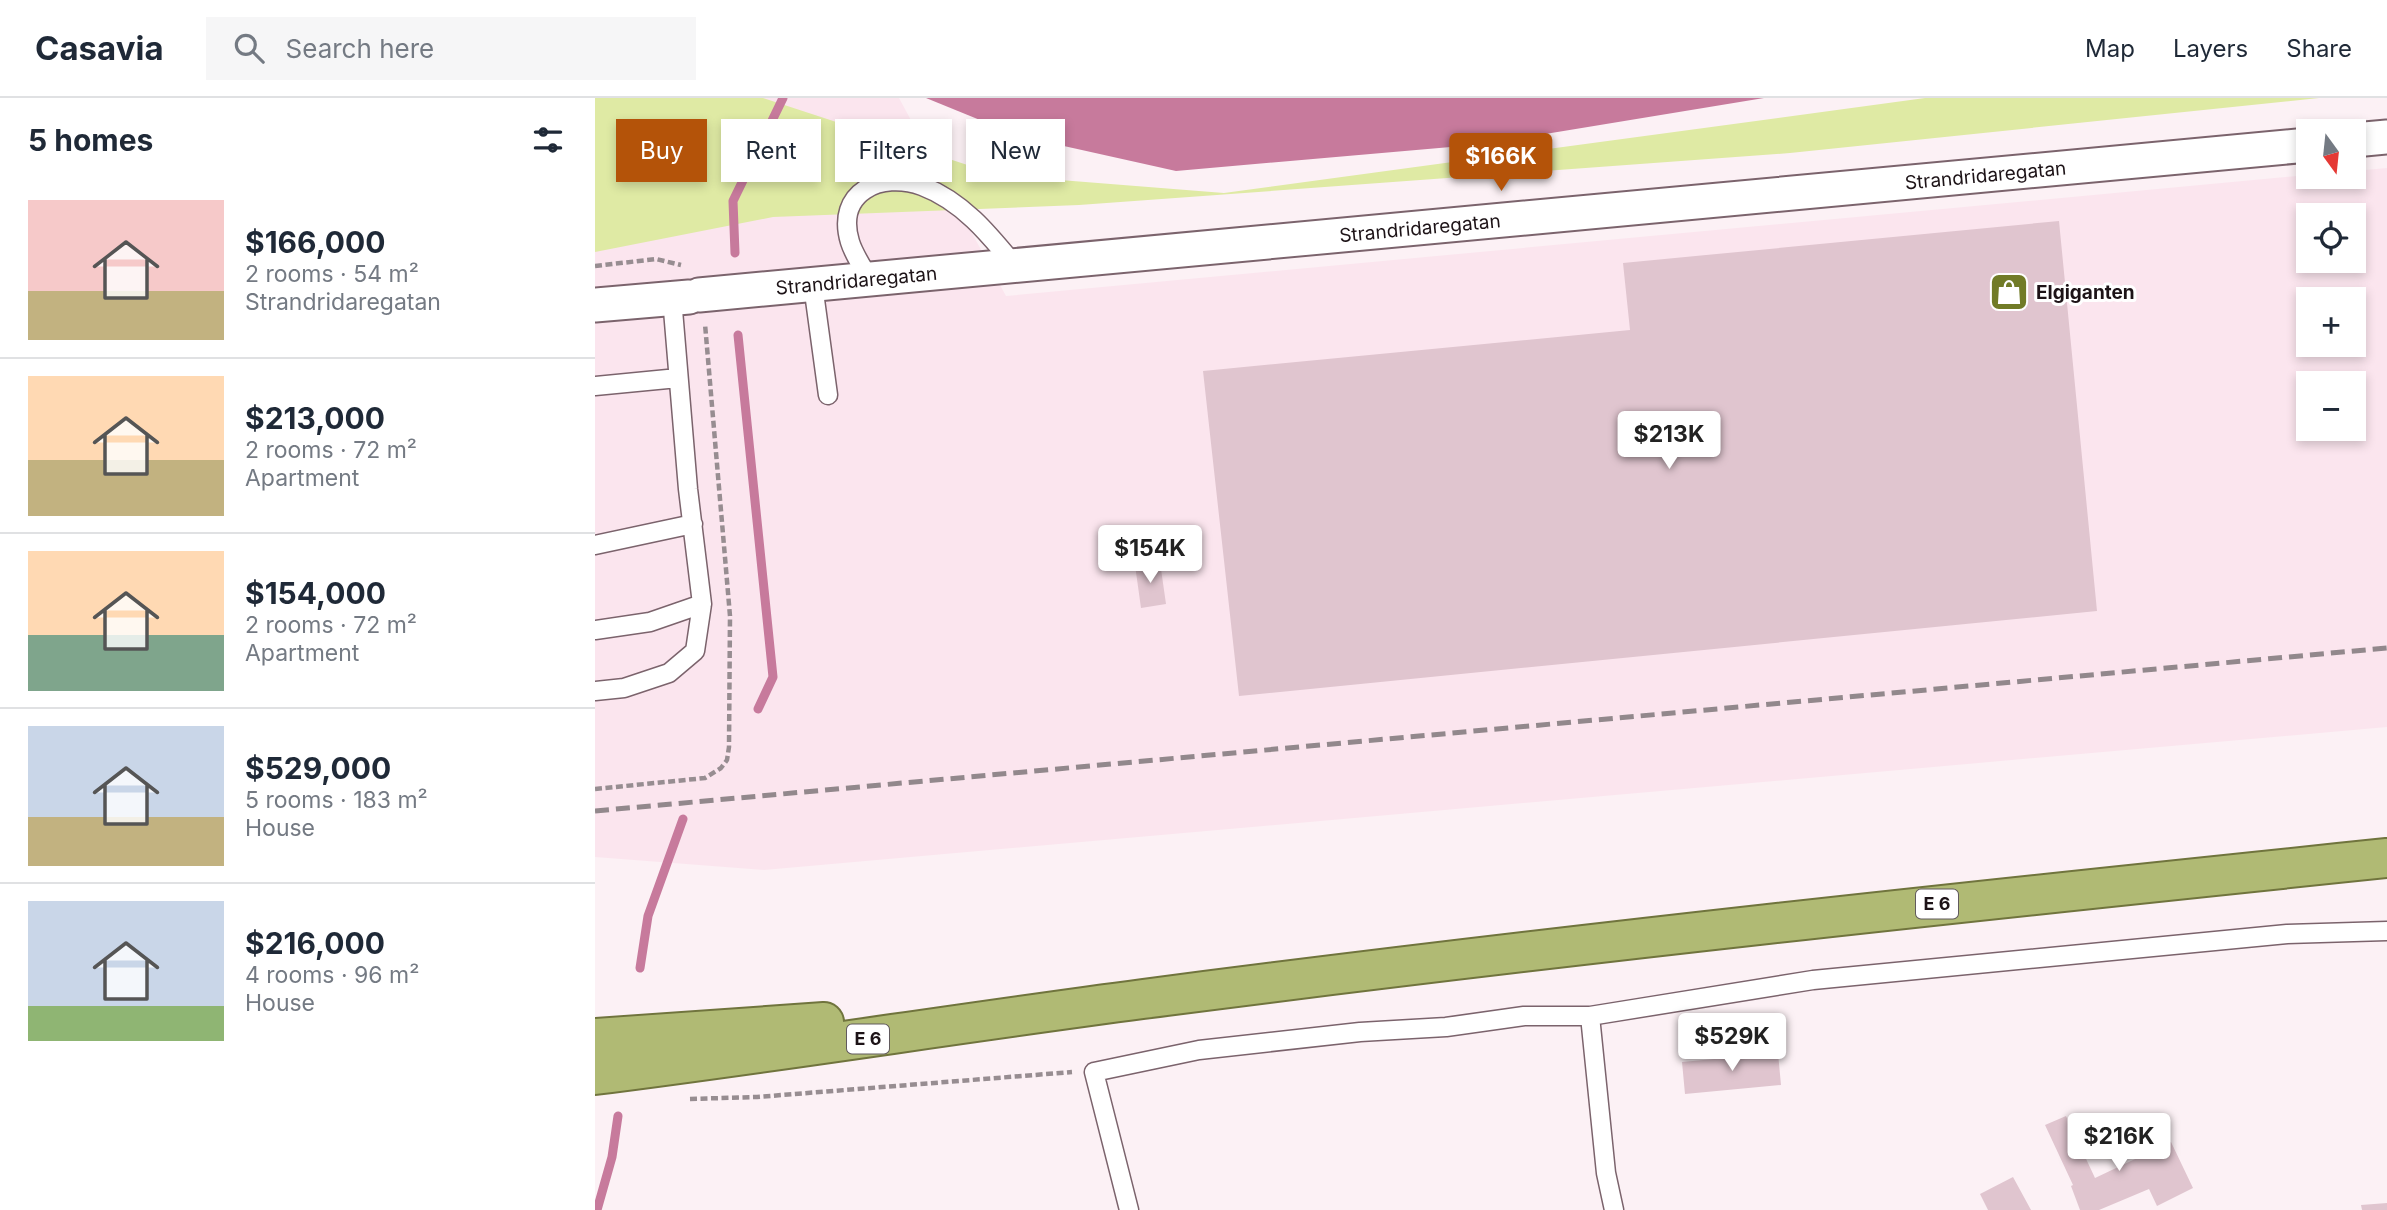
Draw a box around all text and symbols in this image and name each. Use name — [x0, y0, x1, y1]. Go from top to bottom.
search box — [206, 17, 696, 80]
text: Casavia — [35, 28, 164, 68]
icon: search — [230, 29, 268, 67]
text: Search here — [286, 33, 434, 64]
text: Map — [2085, 34, 2135, 63]
text: Layers — [2173, 34, 2248, 63]
text: Share — [2286, 34, 2352, 63]
chip: Buy — [616, 119, 707, 182]
chip: Rent — [721, 119, 821, 182]
chip: Filters — [835, 119, 952, 182]
chip: New — [966, 119, 1065, 182]
north arrow — [2296, 119, 2366, 189]
map controls — [2296, 119, 2366, 441]
icon: filters — [529, 121, 567, 159]
text: 5 homes — [28, 122, 153, 158]
pin: $166K — [1452, 134, 1550, 193]
text: $166K — [1465, 142, 1537, 170]
street label: Strandridaregatan — [1904, 157, 2067, 195]
button: locate — [2296, 203, 2366, 273]
street label: Strandridaregatan — [1338, 209, 1502, 247]
text: $166,000 — [245, 224, 385, 260]
icon: home — [84, 228, 168, 312]
text: 2 rooms · 54 m² — [245, 260, 419, 288]
street label: Strandridaregatan — [775, 262, 938, 300]
shop icon: Elgiganten — [1988, 271, 2030, 313]
place label: Elgiganten — [2036, 281, 2135, 304]
button: + — [2296, 287, 2366, 357]
text: Strandridaregatan — [245, 288, 441, 316]
button: − — [2296, 371, 2366, 441]
text: $213,000 — [245, 400, 385, 436]
icon: home — [84, 404, 168, 488]
pin: $213K — [1620, 412, 1718, 471]
text: $213K — [1634, 420, 1704, 448]
text: 2 rooms · 72 m² — [245, 436, 417, 464]
text: Apartment — [245, 464, 359, 492]
pin: $154K — [1101, 526, 1199, 585]
text: $154K — [1114, 534, 1186, 562]
text: $154,000 — [245, 575, 386, 611]
icon: home — [84, 579, 168, 663]
text: 2 rooms · 72 m² — [245, 611, 417, 639]
text: Apartment — [245, 639, 359, 667]
text: $529,000 — [245, 750, 391, 786]
icon: home — [84, 754, 168, 838]
text: 5 rooms · 183 m² — [245, 786, 428, 814]
text: House — [245, 814, 315, 842]
road number: E 6 — [1916, 890, 1958, 918]
text: $216,000 — [245, 925, 385, 961]
icon: home — [84, 929, 168, 1013]
text: 4 rooms · 96 m² — [245, 961, 419, 989]
text: House — [245, 989, 315, 1017]
pin: $529K — [1683, 1014, 1781, 1073]
text: $529K — [1694, 1022, 1770, 1050]
road number: E 6 — [847, 1024, 889, 1054]
pin: $216K — [2070, 1114, 2168, 1173]
text: $216K — [2084, 1122, 2154, 1150]

